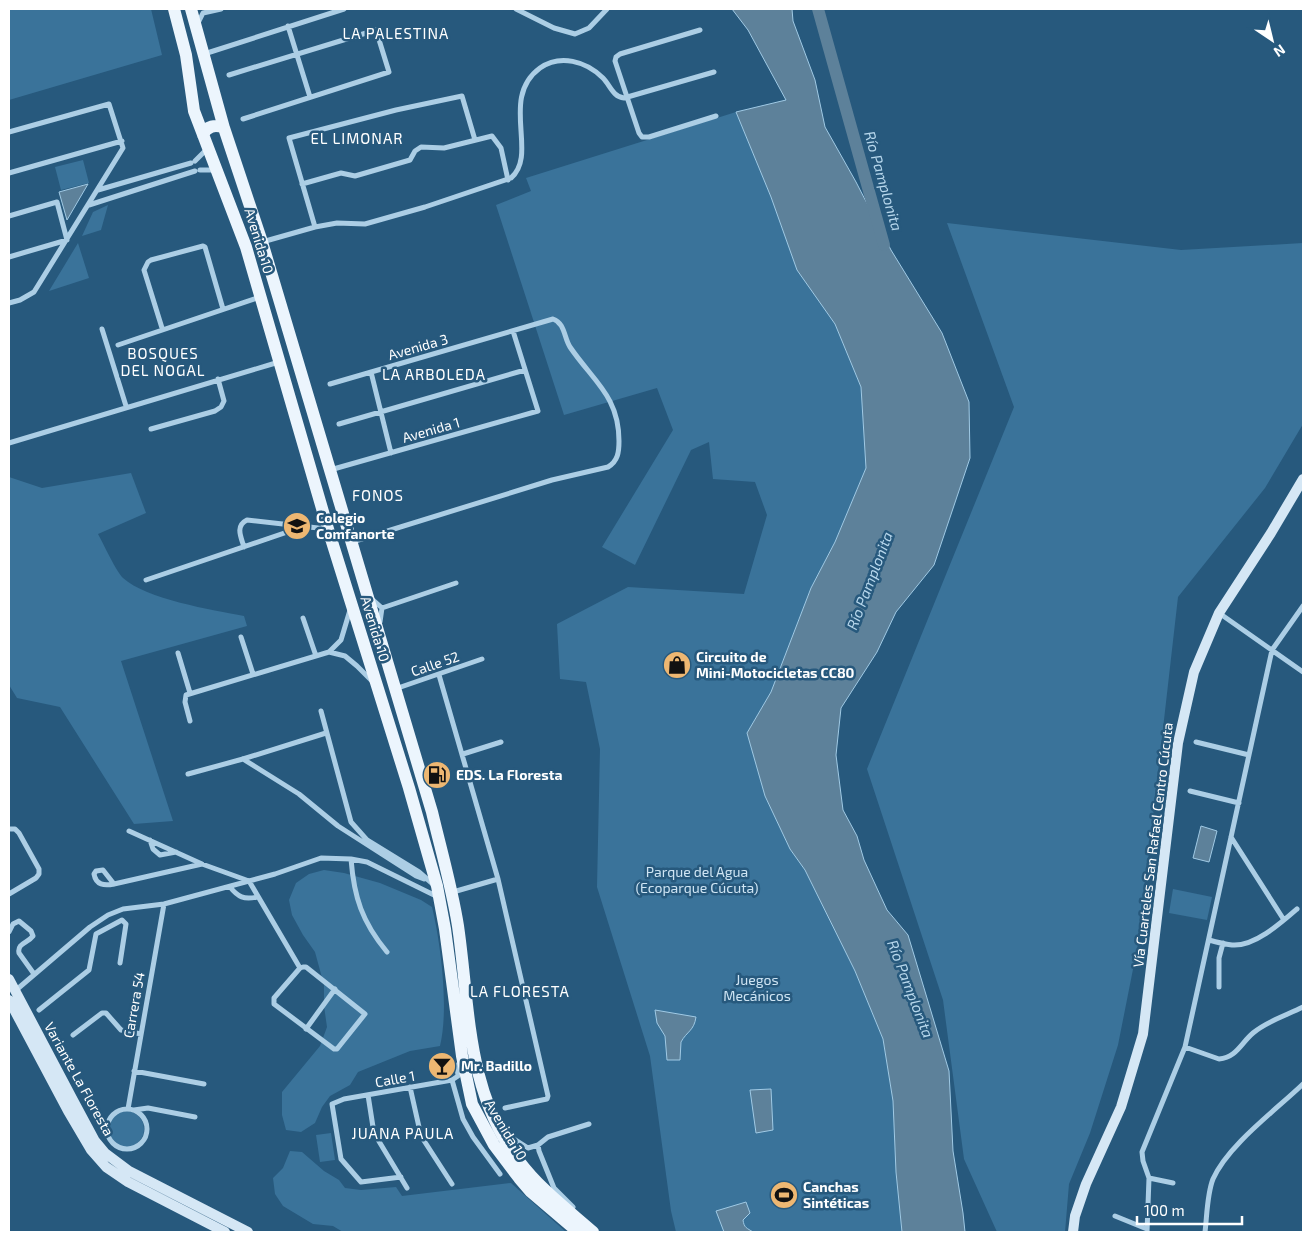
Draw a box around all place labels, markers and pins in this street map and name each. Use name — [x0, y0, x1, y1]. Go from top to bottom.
place label: Colegio Comfanorte — [316, 509, 395, 542]
school or university icon: Colegio Comfanorte — [282, 511, 312, 541]
place label: Circuito de Mini-Motocicletas CC80 — [696, 648, 855, 681]
shop icon: Circuito de Mini-Motocicletas CC80 — [662, 650, 692, 680]
fuel station icon: EDS. La Floresta — [422, 760, 452, 790]
place label: EDS. La Floresta — [456, 766, 562, 783]
bar icon: Mr. Badillo — [427, 1051, 457, 1081]
place label: Mr. Badillo — [461, 1057, 532, 1074]
place label: Canchas Sintéticas — [803, 1178, 869, 1211]
sports icon: Canchas Sintéticas — [769, 1180, 799, 1210]

